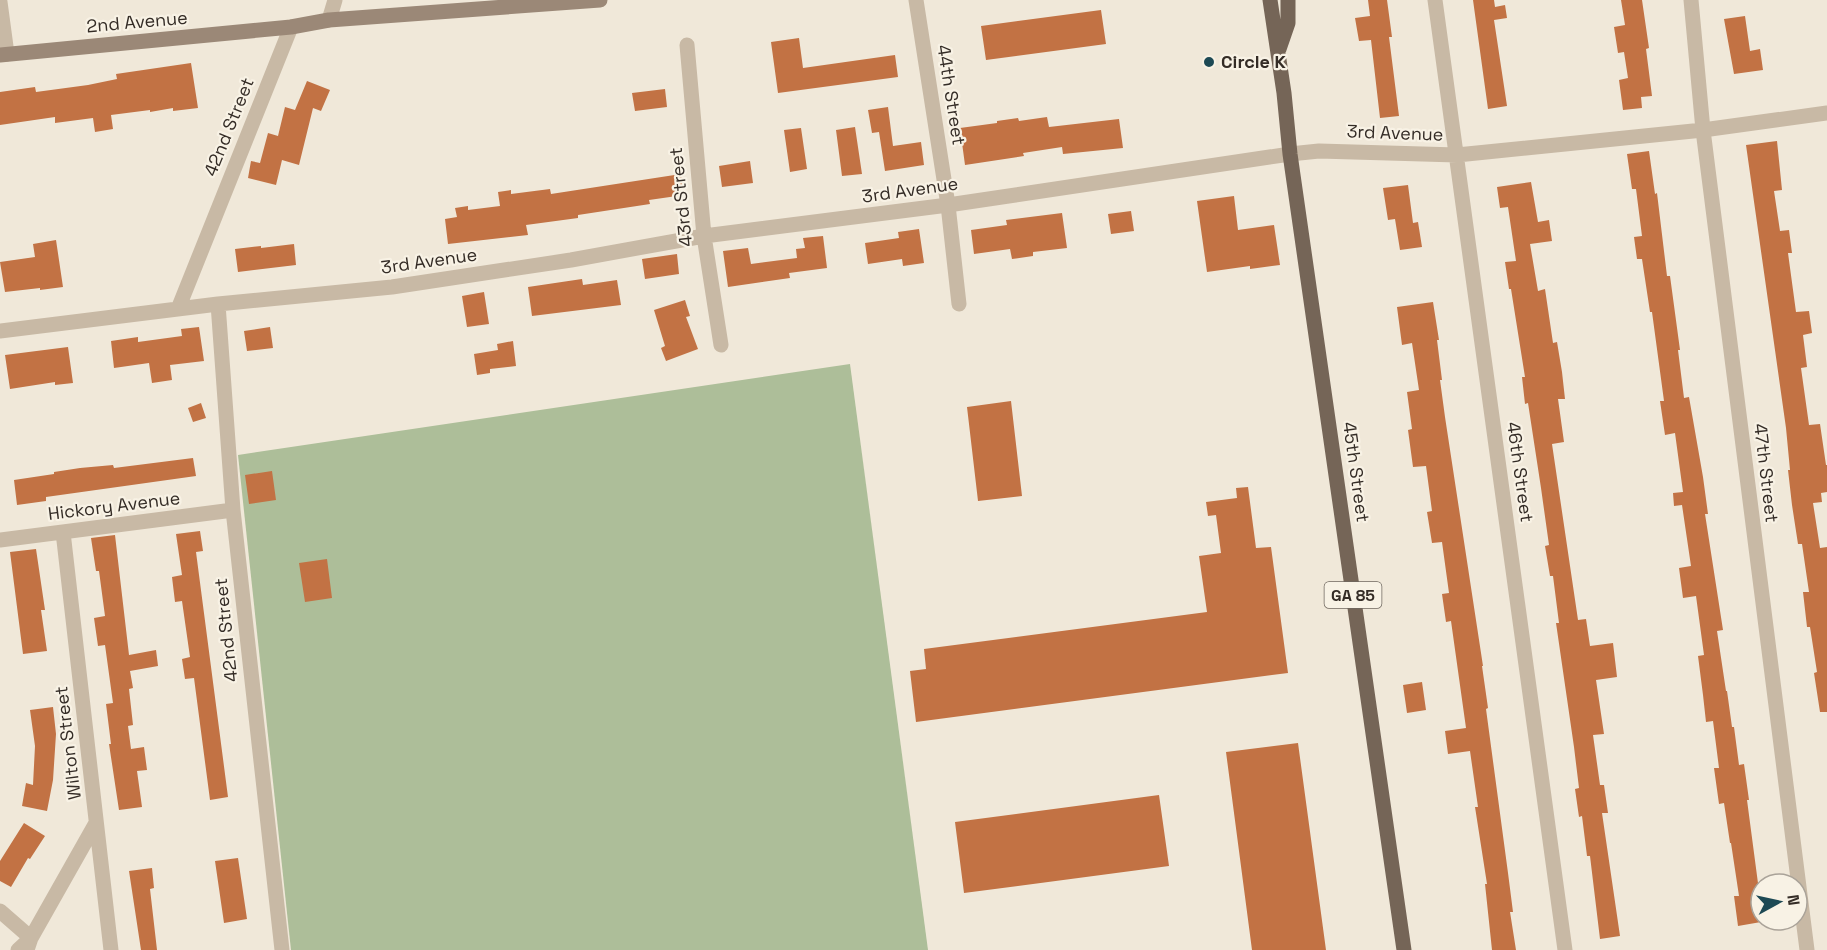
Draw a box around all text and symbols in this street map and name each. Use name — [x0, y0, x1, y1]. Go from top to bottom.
street label: 2nd Avenue — [85, 6, 188, 37]
street label: 44th Street — [932, 43, 971, 147]
place label: Circle K — [1221, 50, 1286, 73]
marker: Circle K — [1202, 55, 1216, 69]
street label: 42nd Street — [198, 74, 259, 180]
street label: 3rd Avenue — [1346, 119, 1444, 146]
street label: 43rd Street — [664, 146, 697, 248]
street label: 3rd Avenue — [860, 171, 960, 208]
street label: 3rd Avenue — [379, 242, 479, 279]
street label: 45th Street — [1338, 420, 1375, 524]
street label: 46th Street — [1502, 420, 1539, 524]
street label: 47th Street — [1749, 422, 1784, 524]
street label: Hickory Avenue — [46, 486, 181, 525]
street label: 42nd Street — [209, 577, 242, 683]
road number: GA 85 — [1324, 582, 1382, 608]
street label: Wilton Street — [49, 685, 86, 801]
north arrow — [1749, 872, 1809, 932]
text: N — [1782, 893, 1805, 907]

